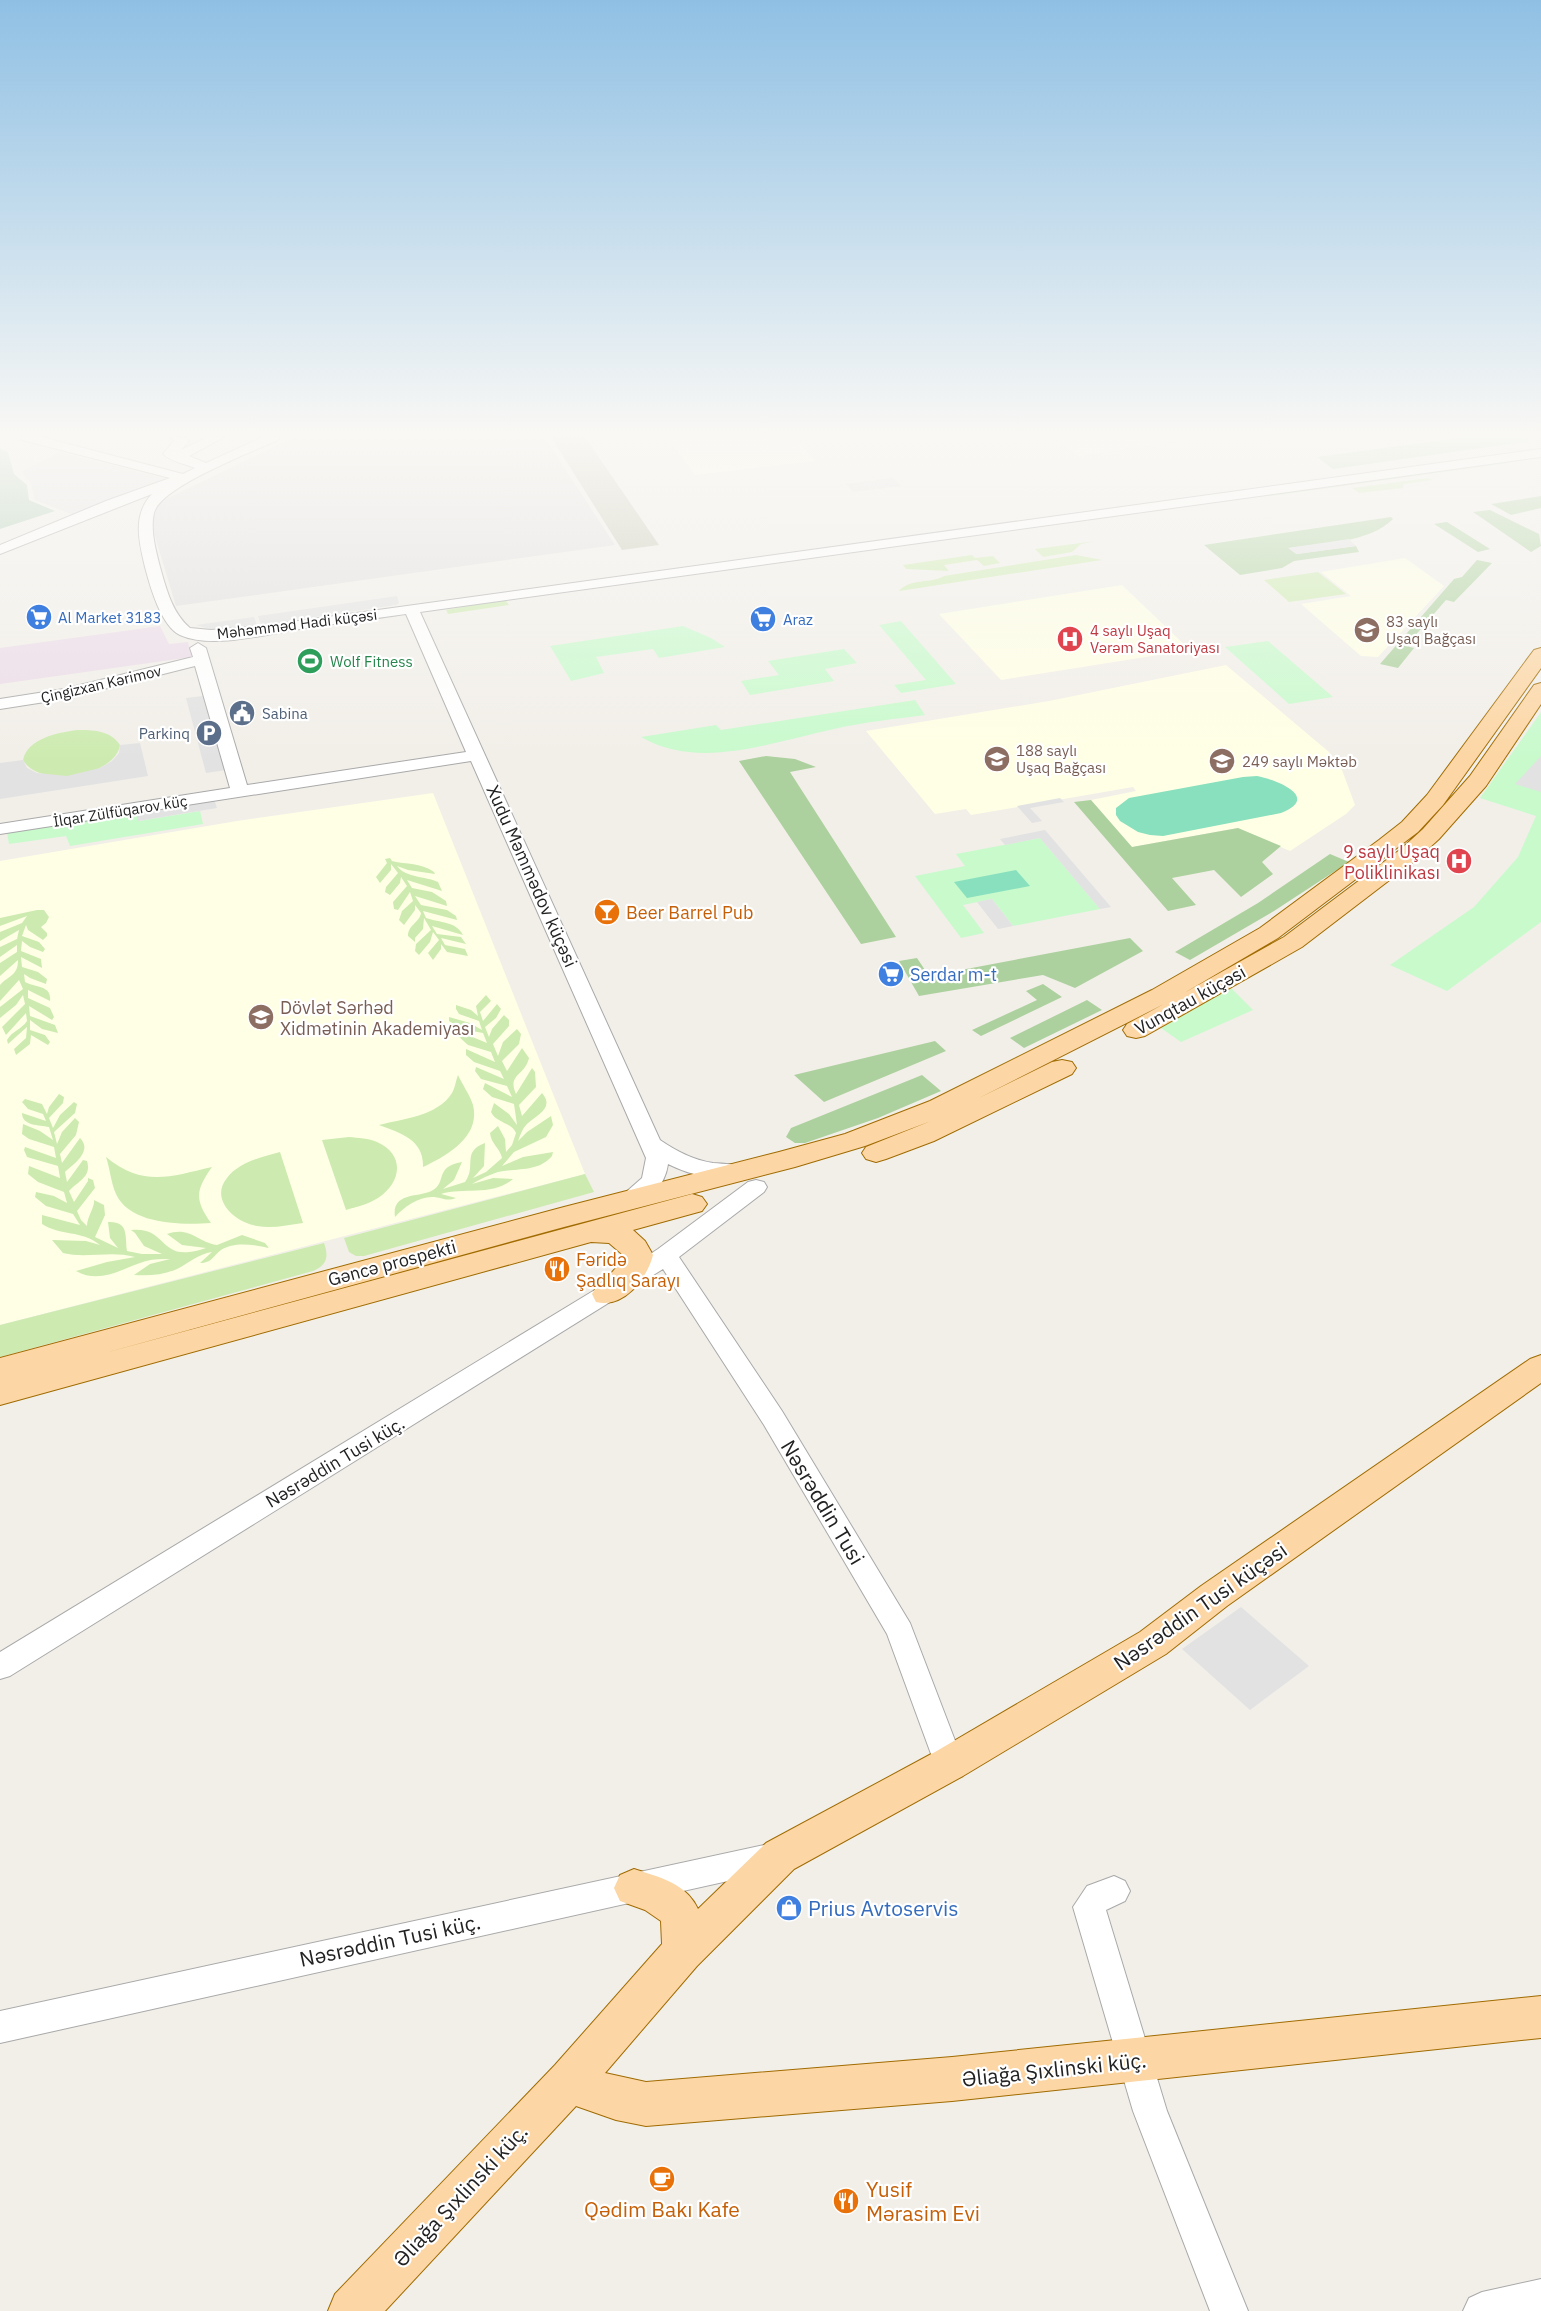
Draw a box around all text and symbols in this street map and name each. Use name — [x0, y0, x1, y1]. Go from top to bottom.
supermarket icon: Al Market 3183 — [24, 602, 54, 632]
supermarket icon: Araz — [748, 604, 778, 634]
street label: Məhəmməd Hadi küçəsi — [216, 605, 378, 643]
place label: Al Market 3183 — [58, 608, 162, 627]
place label: Araz — [783, 610, 813, 629]
place label: 83 saylı Uşaq Bağçası — [1386, 612, 1476, 648]
school or university icon: 83 saylı Uşaq Bağçası — [1352, 615, 1382, 645]
place label: 4 saylı Uşaq Vərəm Sanatoriyası — [1090, 621, 1220, 657]
hospital icon: 4 saylı Uşaq Vərəm Sanatoriyası — [1055, 624, 1085, 654]
sports icon: Wolf Fitness — [295, 646, 325, 676]
place label: Wolf Fitness — [330, 652, 413, 671]
street label: Çingizxan Kərimov — [39, 661, 164, 707]
public building icon: Sabina — [227, 698, 257, 728]
place label: Sabina — [262, 704, 308, 723]
parking icon: Parkinq — [194, 718, 224, 748]
place label: Parkinq — [139, 724, 190, 743]
place label: 188 saylı Uşaq Bağçası — [1016, 741, 1106, 777]
school or university icon: 188 saylı Uşaq Bağçası — [982, 744, 1012, 774]
school or university icon: 249 saylı Məktəb — [1207, 746, 1237, 776]
place label: 249 saylı Məktəb — [1242, 752, 1357, 771]
street label: Xudu Məmmədov küçəsi — [481, 781, 583, 971]
street label: İlqar Zülfüqarov küç — [52, 791, 189, 831]
place label: 9 saylı Uşaq Poliklinikası — [1343, 840, 1440, 884]
hospital icon: 9 saylı Uşaq Poliklinikası — [1444, 846, 1474, 876]
bar icon: Beer Barrel Pub — [592, 897, 622, 927]
place label: Beer Barrel Pub — [626, 901, 753, 924]
supermarket icon: Serdar m-t — [876, 959, 906, 989]
street label: Vunqtau küçəsi — [1130, 960, 1250, 1040]
place label: Serdar m-t — [910, 963, 997, 986]
place label: Dövlət Sərhəd Xidmətinin Akademiyası — [280, 996, 474, 1040]
school or university icon: Dövlət Sərhəd Xidmətinin Akademiyası — [246, 1002, 276, 1032]
street label: Gəncə prospekti — [325, 1235, 459, 1291]
place label: Fəridə Şadlıq Sarayı — [576, 1248, 680, 1292]
restaurant icon: Fəridə Şadlıq Sarayı — [542, 1254, 572, 1284]
street label: Nəsrəddin Tusi küç. — [261, 1411, 409, 1513]
street label: Nəsrəddin Tusi — [775, 1435, 871, 1569]
street label: Nəsrəddin Tusi küçəsi — [1108, 1536, 1292, 1676]
shop icon: Prius Avtoservis — [774, 1893, 804, 1923]
place label: Prius Avtoservis — [808, 1894, 959, 1922]
street label: Nəsrəddin Tusi küç. — [297, 1907, 483, 1973]
street label: Əliağa Şıxlinski küç. — [960, 2045, 1148, 2093]
street label: Əliağa Şıxlinski küç. — [386, 2117, 534, 2273]
cafe icon: Qədim Bakı Kafe — [647, 2164, 677, 2194]
place label: Yusif Mərasim Evi — [866, 2175, 980, 2227]
restaurant icon: Yusif Mərasim Evi — [831, 2186, 861, 2216]
place label: Qədim Bakı Kafe — [584, 2195, 740, 2223]

